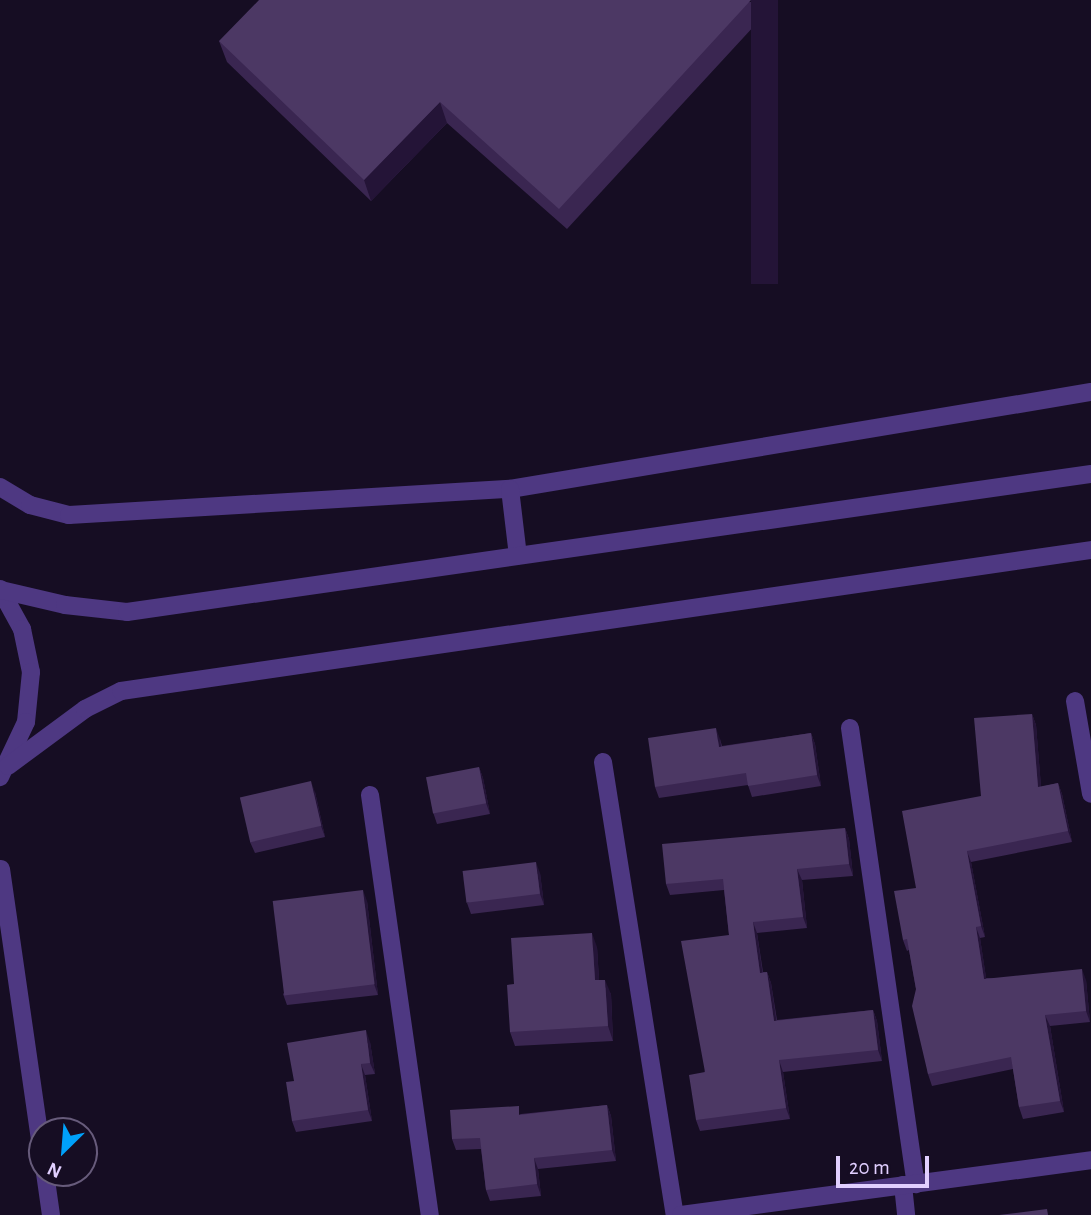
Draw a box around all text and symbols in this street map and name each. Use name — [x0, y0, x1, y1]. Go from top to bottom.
north arrow — [28, 1117, 98, 1187]
scale bar — [839, 1142, 932, 1186]
text: 20 m — [849, 1157, 890, 1178]
text: N — [45, 1158, 65, 1181]

